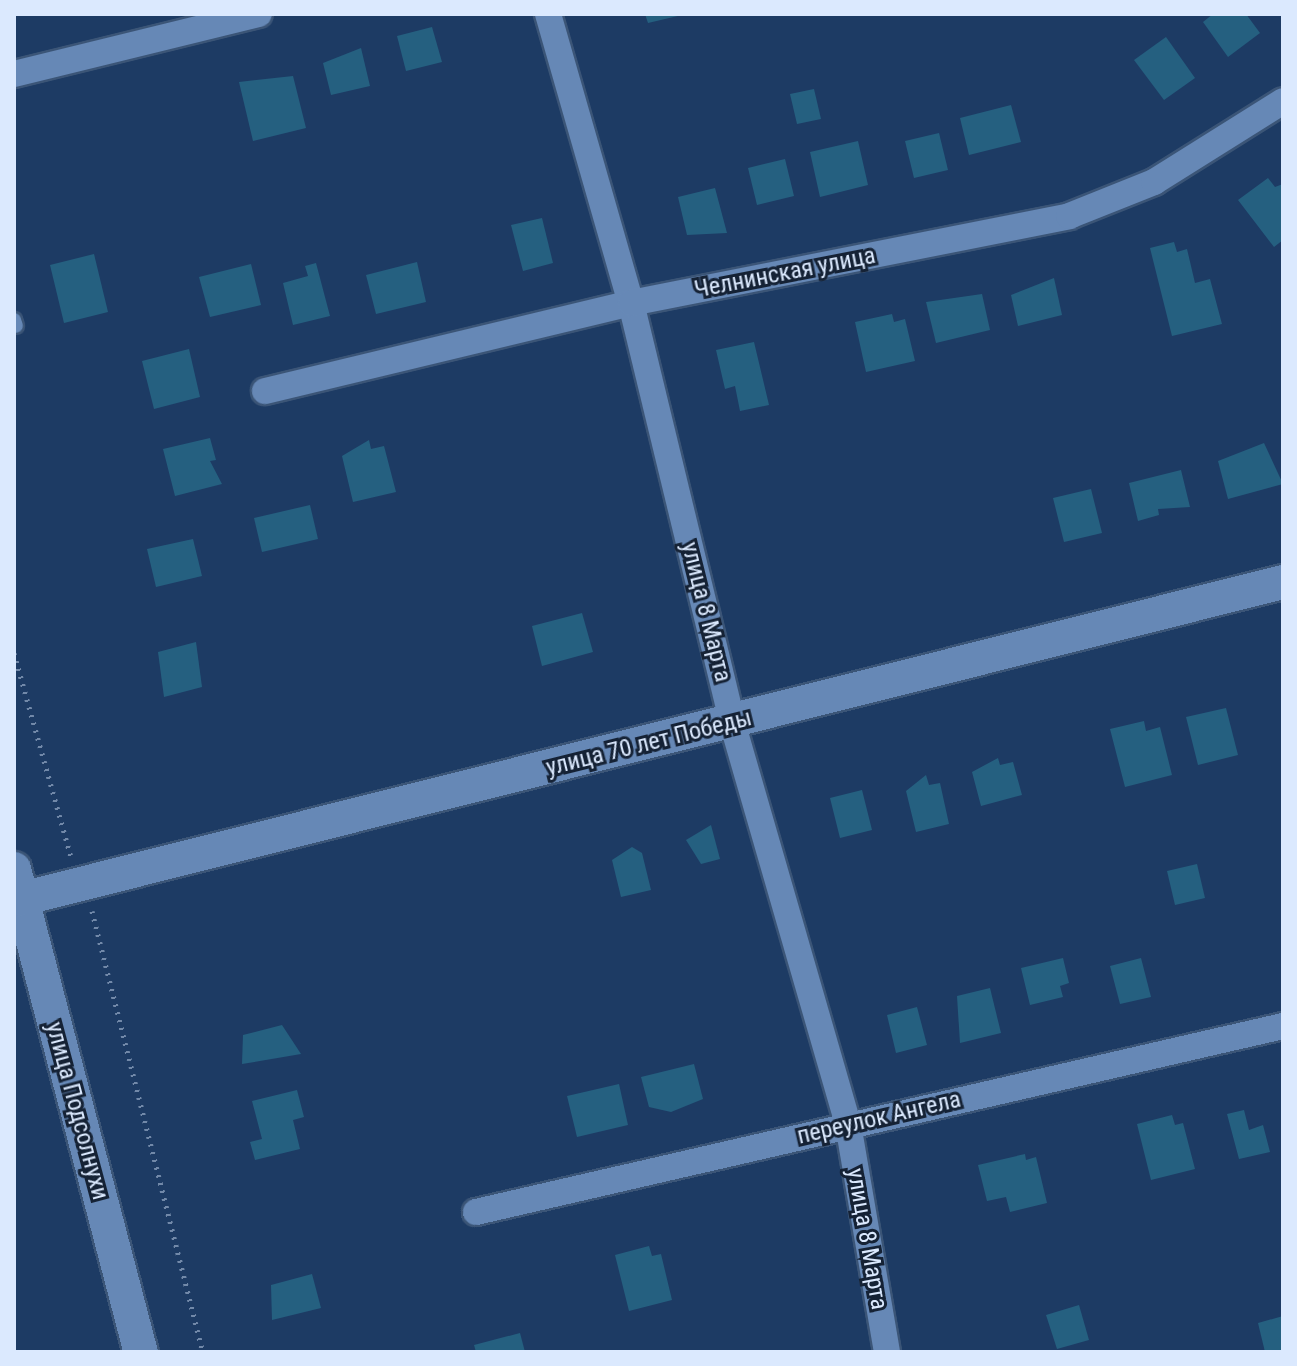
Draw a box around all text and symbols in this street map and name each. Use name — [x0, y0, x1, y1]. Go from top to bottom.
street label: Челнинская улица — [692, 241, 878, 305]
street label: улица 8 Марта — [675, 539, 737, 685]
street label: улица 70 лет Победы — [543, 704, 755, 782]
street label: улица Подсолнухи — [39, 1019, 115, 1203]
street label: переулок Ангела — [794, 1085, 964, 1151]
street label: улица 8 Марта — [840, 1166, 894, 1312]

